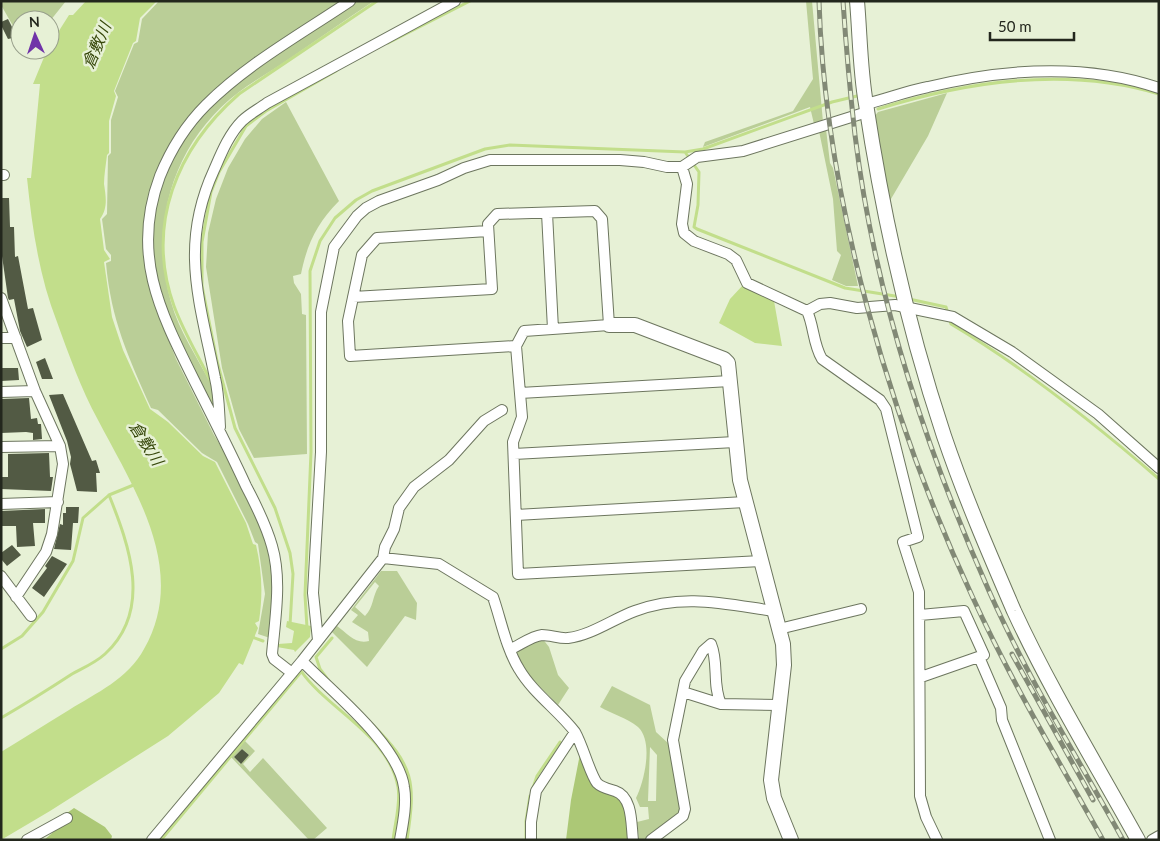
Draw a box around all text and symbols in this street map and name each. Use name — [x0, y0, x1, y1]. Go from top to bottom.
north arrow — [10, 10, 60, 60]
scale bar — [990, 10, 1074, 42]
text: N — [28, 13, 40, 30]
water label: 倉敷川 — [78, 17, 115, 71]
text: 50 m — [998, 17, 1032, 35]
water label: 倉敷川 — [126, 418, 169, 470]

